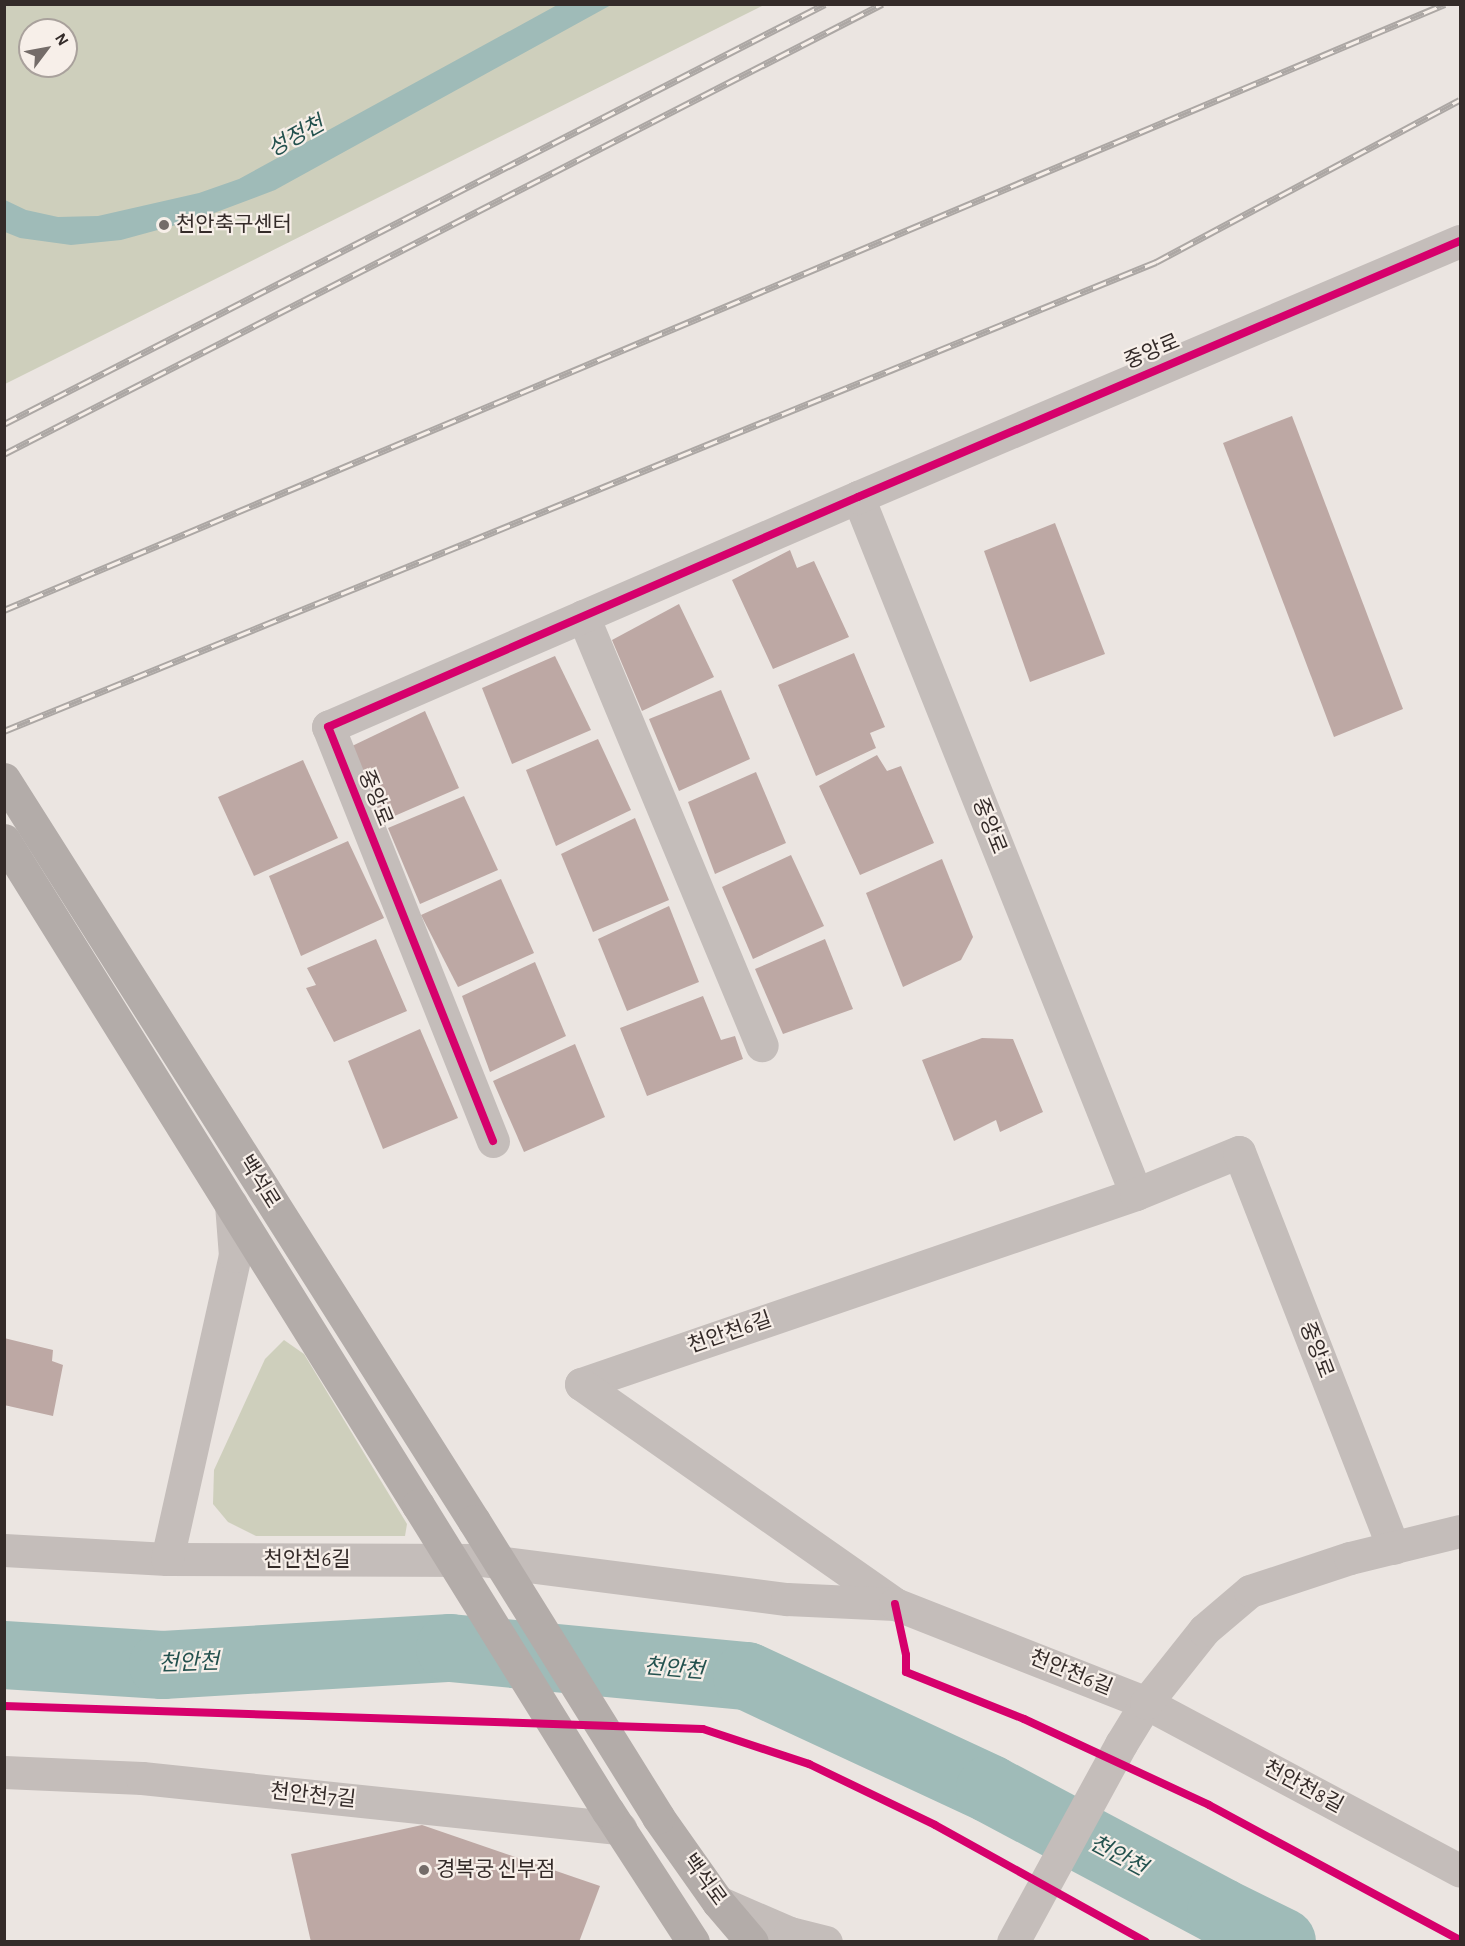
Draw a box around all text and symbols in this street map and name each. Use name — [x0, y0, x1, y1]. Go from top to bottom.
north arrow — [18, 18, 78, 78]
text: N — [52, 31, 71, 48]
water label: 성정천 — [263, 111, 329, 163]
place label: 천안축구센터 — [176, 212, 292, 238]
marker: 천안축구센터 — [157, 218, 171, 232]
street label: 중앙로 — [1120, 329, 1184, 375]
street label: 중앙로 — [352, 766, 398, 830]
street label: 중앙로 — [966, 794, 1012, 858]
street label: 백석로 — [233, 1151, 285, 1213]
street label: 천안천6길 — [685, 1307, 775, 1359]
street label: 중앙로 — [1294, 1318, 1338, 1382]
street label: 천안천6길 — [263, 1547, 351, 1573]
street label: 천안천6길 — [1026, 1645, 1116, 1701]
water label: 천안천 — [158, 1649, 220, 1677]
water label: 천안천 — [643, 1653, 705, 1685]
street label: 천안천8길 — [1259, 1755, 1347, 1819]
street label: 천안천7길 — [269, 1779, 357, 1813]
water label: 천안천 — [1085, 1830, 1151, 1882]
street label: 백석로 — [677, 1849, 731, 1911]
place label: 경복궁 신부점 — [436, 1857, 555, 1883]
marker: 경복궁 신부점 — [417, 1863, 431, 1877]

